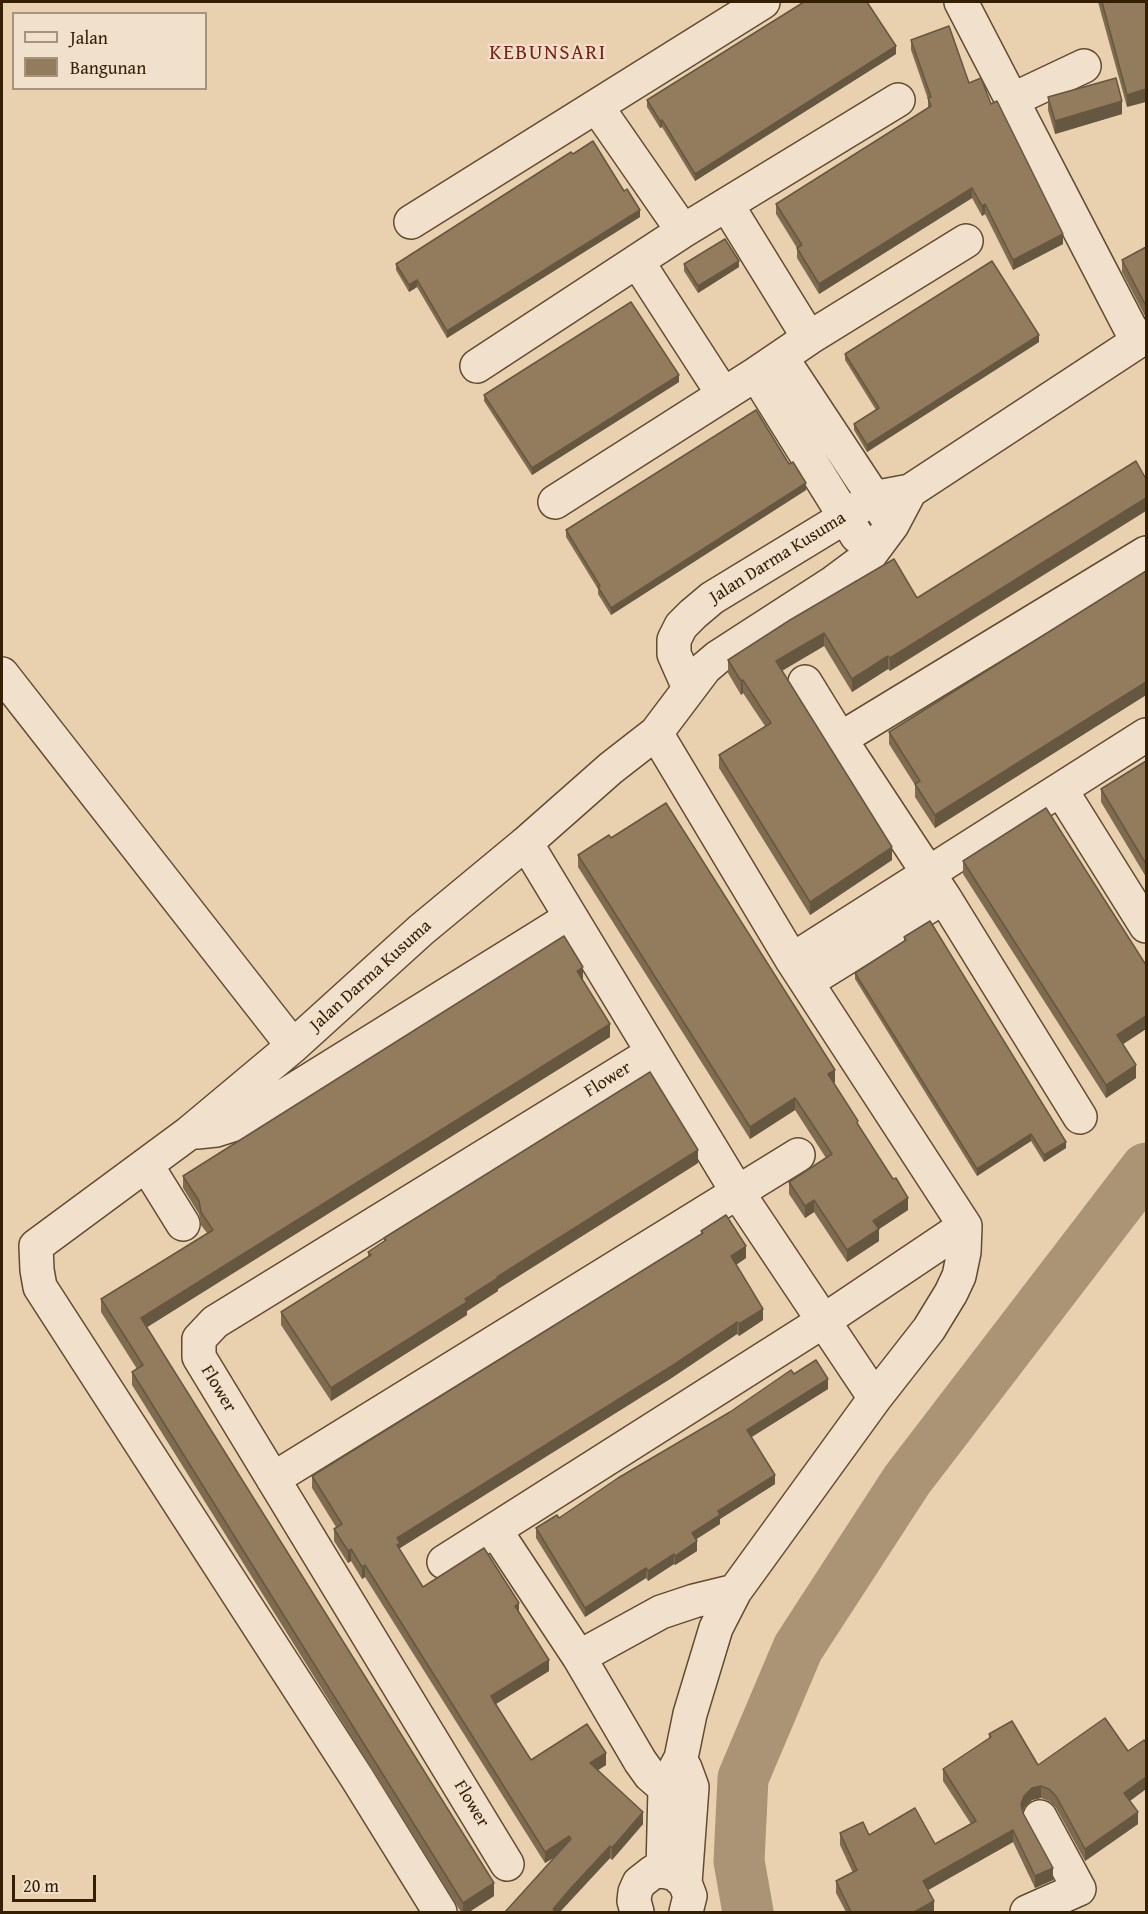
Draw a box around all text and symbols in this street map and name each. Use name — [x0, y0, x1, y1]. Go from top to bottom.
legend — [12, 12, 207, 90]
text: Jalan — [70, 24, 108, 51]
district label: KEBUNSARI — [489, 41, 607, 67]
text: Bangunan — [70, 54, 146, 81]
street label: Jalan Darma Kusuma — [706, 507, 850, 609]
street label: Jalan Darma Kusuma — [306, 916, 436, 1036]
street label: Flower — [581, 1057, 635, 1103]
street label: Flower — [196, 1362, 240, 1416]
street label: Flower — [449, 1777, 493, 1831]
scale bar — [15, 1863, 99, 1901]
text: 20 m — [23, 1872, 59, 1899]

